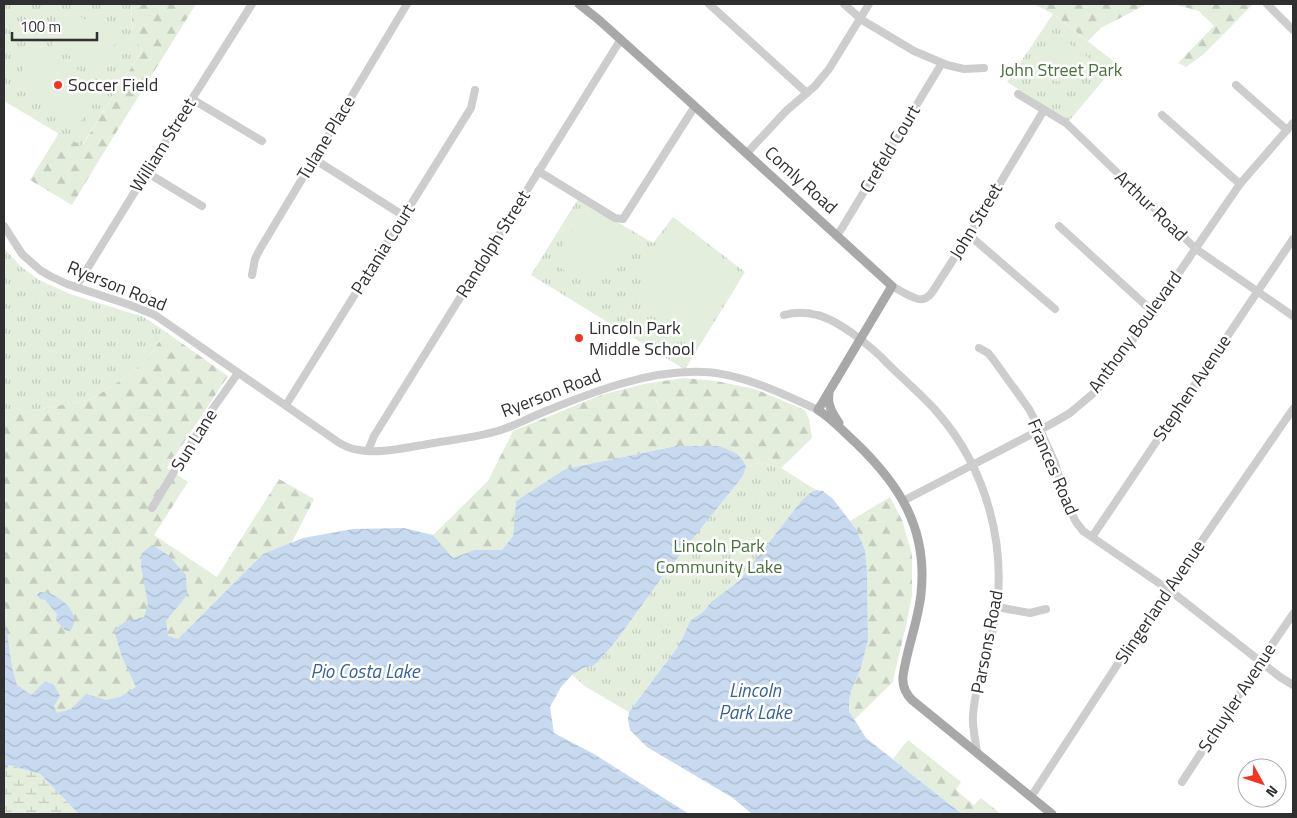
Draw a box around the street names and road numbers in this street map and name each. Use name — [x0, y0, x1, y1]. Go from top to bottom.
street label: Tulane Place — [290, 90, 361, 185]
street label: William Street — [123, 92, 203, 197]
street label: Crefeld Court — [853, 99, 927, 198]
street label: Comly Road — [759, 140, 844, 220]
street label: Arthur Road — [1109, 164, 1194, 247]
street label: John Street — [942, 177, 1009, 264]
street label: Randolph Street — [449, 184, 537, 303]
street label: Patania Court — [344, 197, 422, 299]
street label: Ryerson Road — [63, 253, 171, 318]
street label: Anthony Boulevard — [1081, 265, 1188, 398]
street label: Stephen Avenue — [1146, 329, 1237, 446]
street label: Ryerson Road — [497, 361, 605, 424]
street label: Sun Lane — [164, 403, 223, 476]
street label: Frances Road — [1021, 415, 1086, 519]
street label: Slingerland Avenue — [1108, 534, 1211, 669]
street label: Parsons Road — [963, 588, 1010, 696]
street label: Schuyler Avenue — [1191, 638, 1282, 758]

